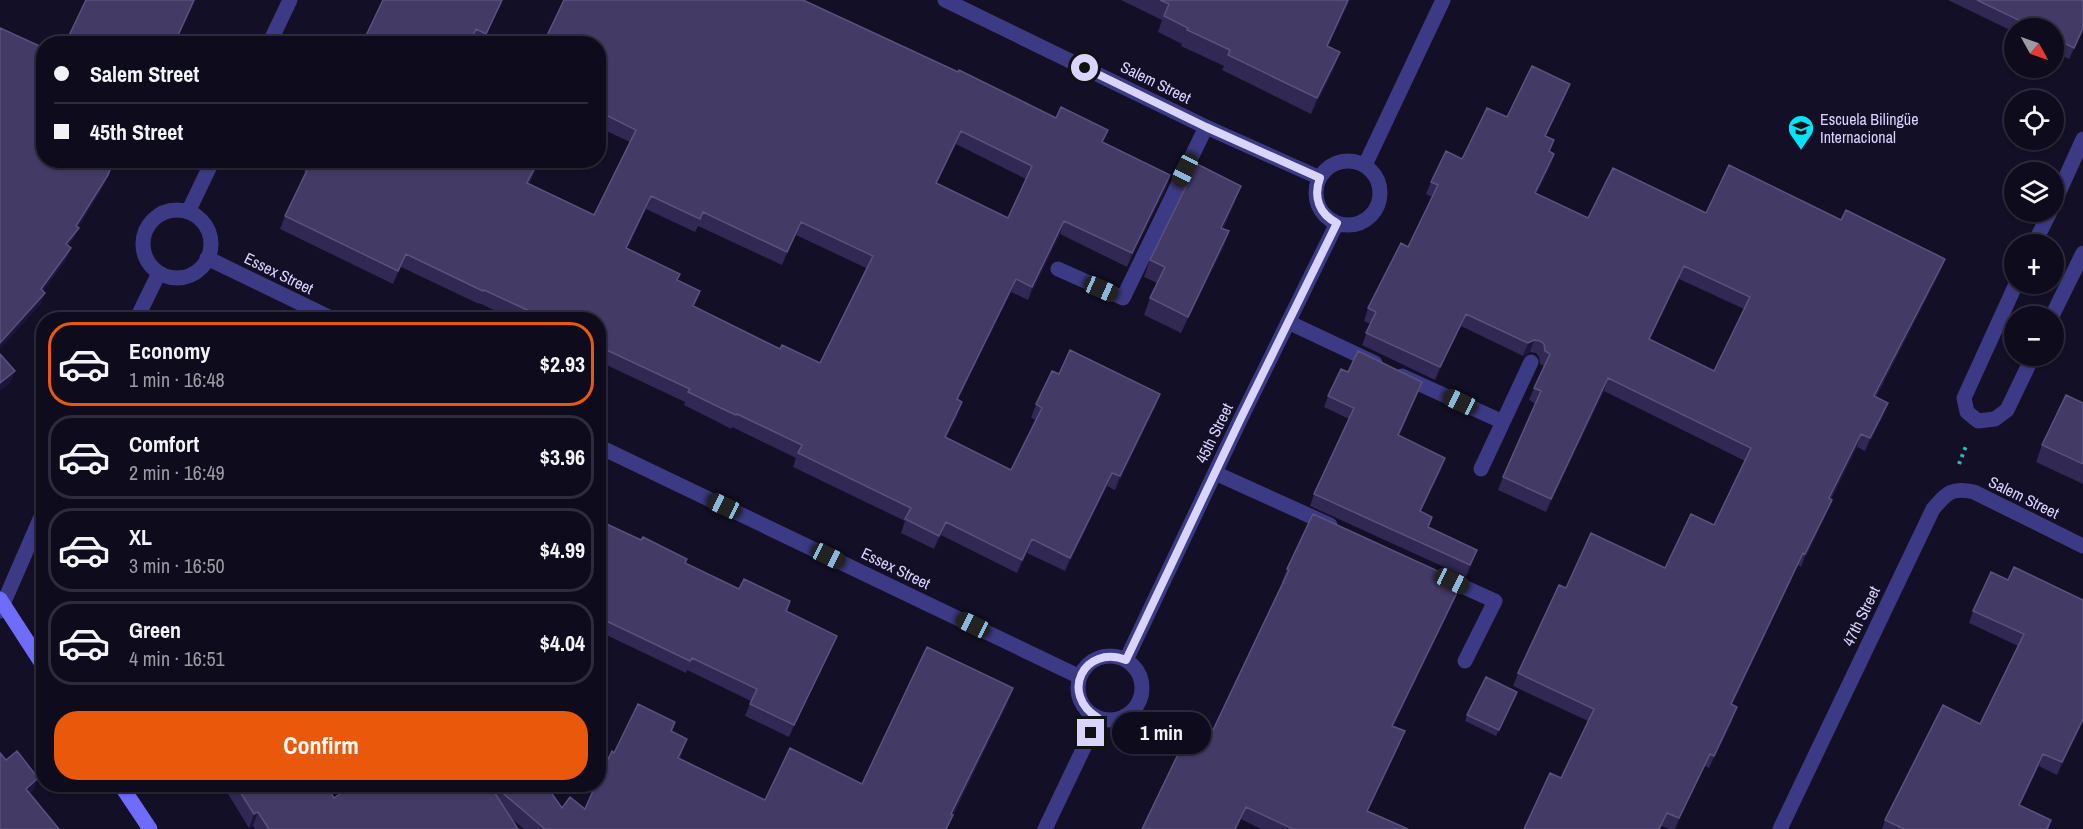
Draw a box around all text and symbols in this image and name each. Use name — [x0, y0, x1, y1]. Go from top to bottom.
north arrow — [2004, 18, 2064, 78]
map controls — [2004, 18, 2064, 366]
route start — [1071, 54, 1098, 81]
street label: Salem Street — [1117, 55, 1195, 109]
text: Salem Street — [90, 59, 199, 89]
button: locate — [2004, 90, 2064, 150]
place label: Escuela Bilingüe Internacional — [1820, 108, 1918, 148]
school or university icon: Escuela Bilingüe Internacional — [1786, 113, 1816, 151]
text: 45th Street — [90, 117, 183, 147]
car — [1169, 150, 1201, 190]
button: layers — [2004, 162, 2064, 222]
button: + — [2004, 234, 2064, 294]
street label: Essex Street — [241, 247, 318, 299]
car — [1081, 273, 1121, 305]
button: − — [2004, 306, 2064, 366]
text: Economy — [129, 336, 210, 366]
icon: car — [57, 337, 111, 391]
text: $2.93 — [540, 349, 585, 379]
text: 1 min · 16:48 — [129, 366, 225, 393]
car — [1440, 386, 1480, 418]
street label: 45th Street — [1190, 399, 1238, 467]
text: Comfort — [129, 429, 199, 459]
icon: car — [57, 430, 111, 484]
text: $3.96 — [540, 442, 585, 472]
text: 2 min · 16:49 — [129, 459, 225, 486]
street label: Salem Street — [1985, 470, 2063, 524]
car — [704, 490, 744, 522]
text: XL — [129, 522, 152, 552]
icon: car — [57, 523, 111, 577]
text: $4.99 — [540, 535, 585, 565]
car — [808, 540, 848, 572]
street label: Essex Street — [858, 542, 935, 594]
text: 3 min · 16:50 — [129, 552, 225, 579]
car — [1432, 565, 1472, 597]
street label: 47th Street — [1837, 582, 1885, 650]
car — [953, 609, 993, 641]
text: Green — [129, 615, 181, 645]
icon: car — [57, 616, 111, 670]
text: $4.04 — [540, 628, 585, 658]
text: 4 min · 16:51 — [129, 645, 225, 672]
button: Confirm — [54, 711, 588, 780]
callout: 1 min — [1112, 712, 1211, 754]
route end — [1077, 719, 1104, 746]
text: 1 min — [1140, 719, 1183, 746]

